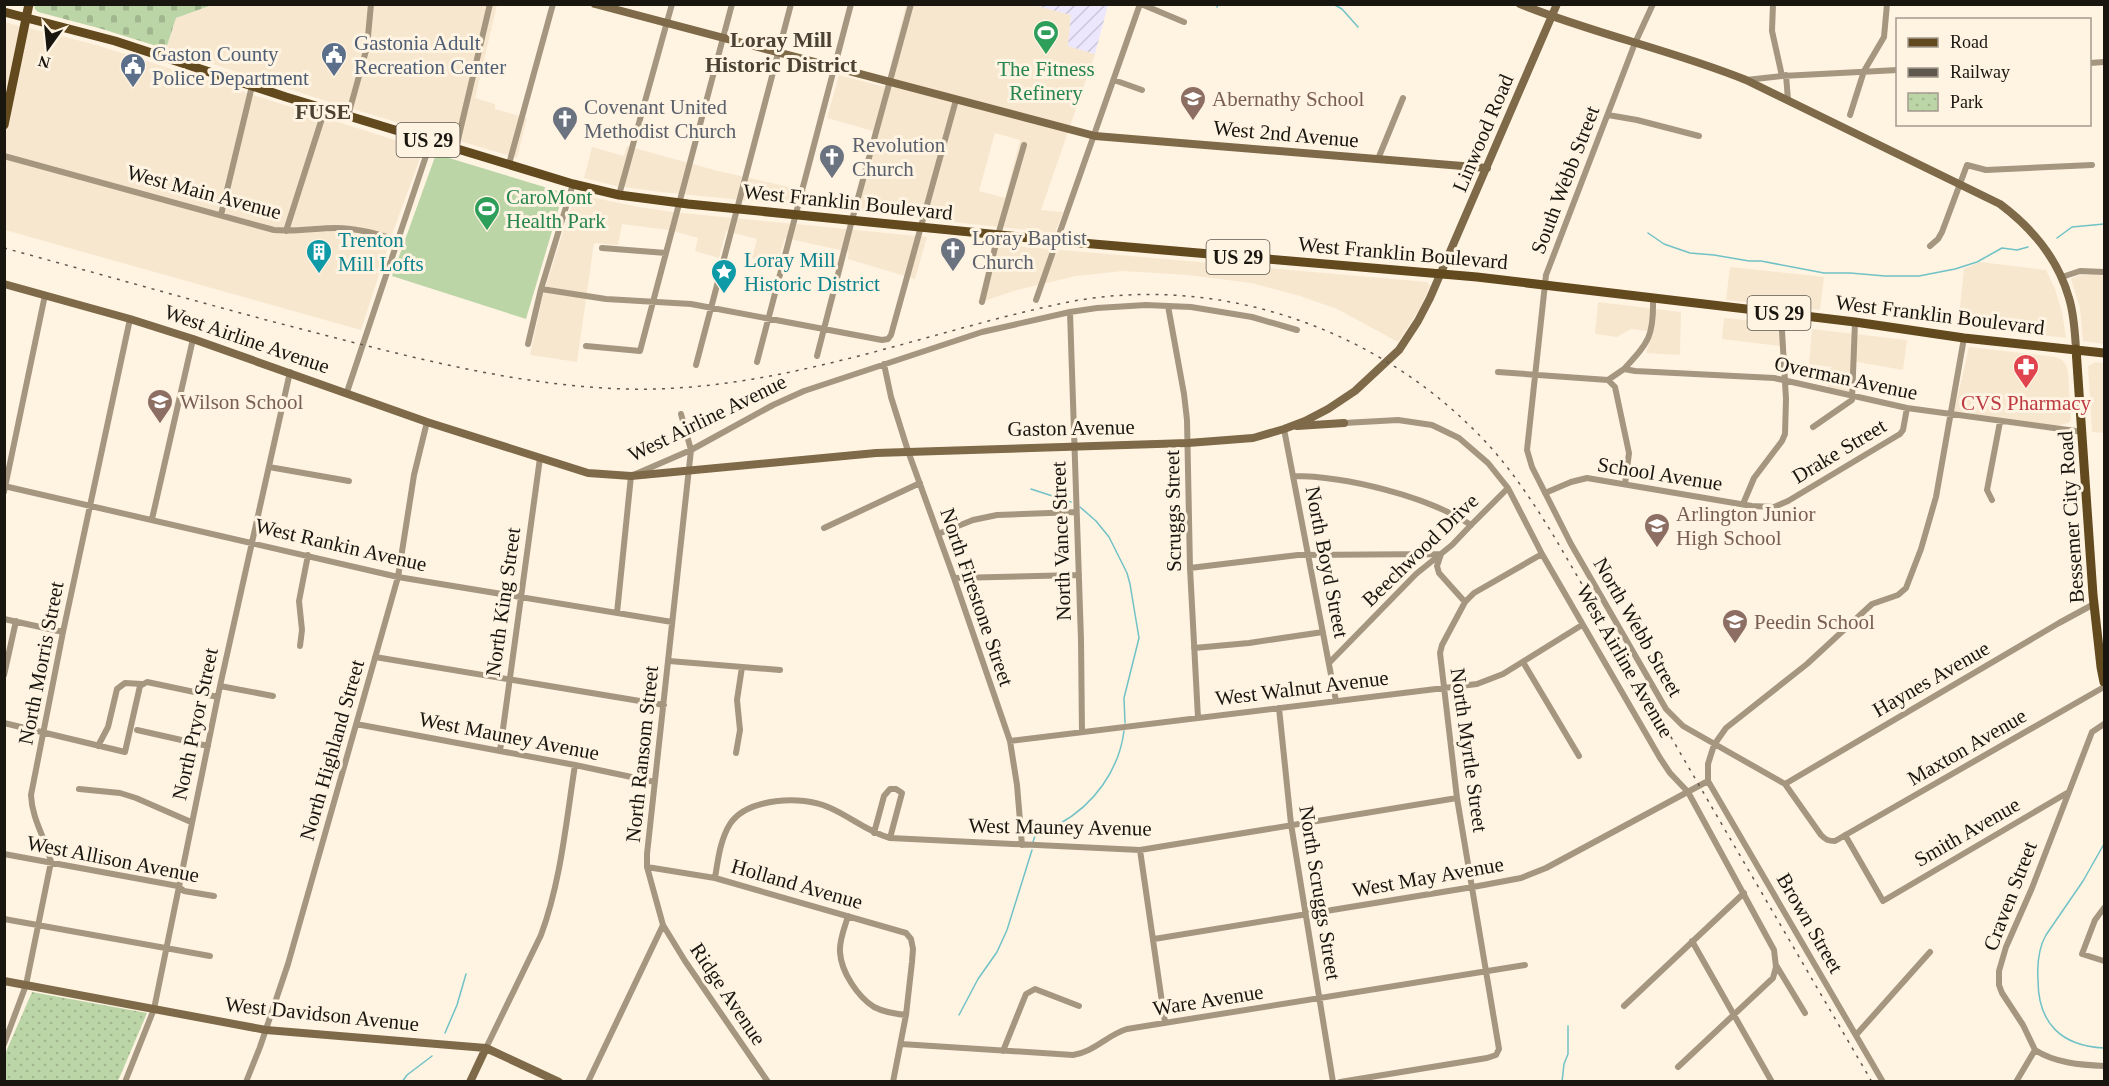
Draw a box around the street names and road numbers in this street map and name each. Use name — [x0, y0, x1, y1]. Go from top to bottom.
street label: Linwood Road — [1447, 70, 1519, 195]
street label: South Webb Street — [1526, 102, 1604, 257]
street label: West 2nd Avenue — [1212, 116, 1360, 152]
road number: US 29 — [396, 123, 460, 157]
street label: West Main Avenue — [124, 160, 284, 224]
street label: West Franklin Boulevard — [742, 179, 954, 225]
street label: West Franklin Boulevard — [1297, 232, 1509, 274]
road number: US 29 — [1206, 240, 1270, 274]
street label: West Franklin Boulevard — [1834, 290, 2046, 340]
road number: US 29 — [1748, 296, 1810, 330]
street label: West Airline Avenue — [161, 300, 333, 378]
street label: Overman Avenue — [1772, 351, 1920, 405]
street label: West Airline Avenue — [624, 369, 790, 467]
street label: Drake Street — [1788, 413, 1891, 488]
street label: Gaston Avenue — [1007, 415, 1135, 441]
street label: Bessemer City Road — [2053, 430, 2089, 604]
street label: Scruggs Street — [1160, 450, 1186, 572]
street label: School Avenue — [1596, 452, 1724, 496]
street label: North Vance Street — [1046, 461, 1076, 621]
street label: North Boyd Street — [1301, 484, 1354, 640]
street label: Beechwood Drive — [1357, 489, 1483, 611]
street label: North Firestone Street — [935, 505, 1019, 689]
street label: West Rankin Avenue — [253, 514, 429, 576]
street label: North King Street — [481, 526, 525, 678]
street label: North Webb Street — [1588, 553, 1688, 701]
street label: North Morris Street — [13, 579, 69, 747]
street label: West Airline Avenue — [1571, 580, 1679, 742]
street label: Haynes Avenue — [1868, 636, 1994, 722]
street label: North Pryor Street — [167, 645, 223, 802]
street label: North Highland Street — [295, 657, 369, 843]
street label: North Ransom Street — [621, 664, 663, 843]
street label: West Walnut Avenue — [1214, 665, 1390, 711]
street label: North Myrtle Street — [1446, 666, 1492, 834]
street label: Maxton Avenue — [1903, 703, 2031, 791]
street label: West Mauney Avenue — [417, 707, 601, 765]
street label: Smith Avenue — [1910, 792, 2024, 872]
street label: North Scruggs Street — [1294, 804, 1346, 982]
street label: West Mauney Avenue — [968, 813, 1152, 841]
street label: West Allison Avenue — [25, 831, 201, 887]
street label: Craven Street — [1978, 838, 2042, 954]
street label: West May Avenue — [1351, 852, 1505, 902]
street label: Holland Avenue — [729, 854, 865, 914]
street label: Brown Street — [1772, 869, 1848, 977]
street label: Ridge Avenue — [685, 938, 771, 1050]
street label: Ware Avenue — [1151, 979, 1265, 1021]
street label: West Davidson Avenue — [224, 992, 420, 1036]

